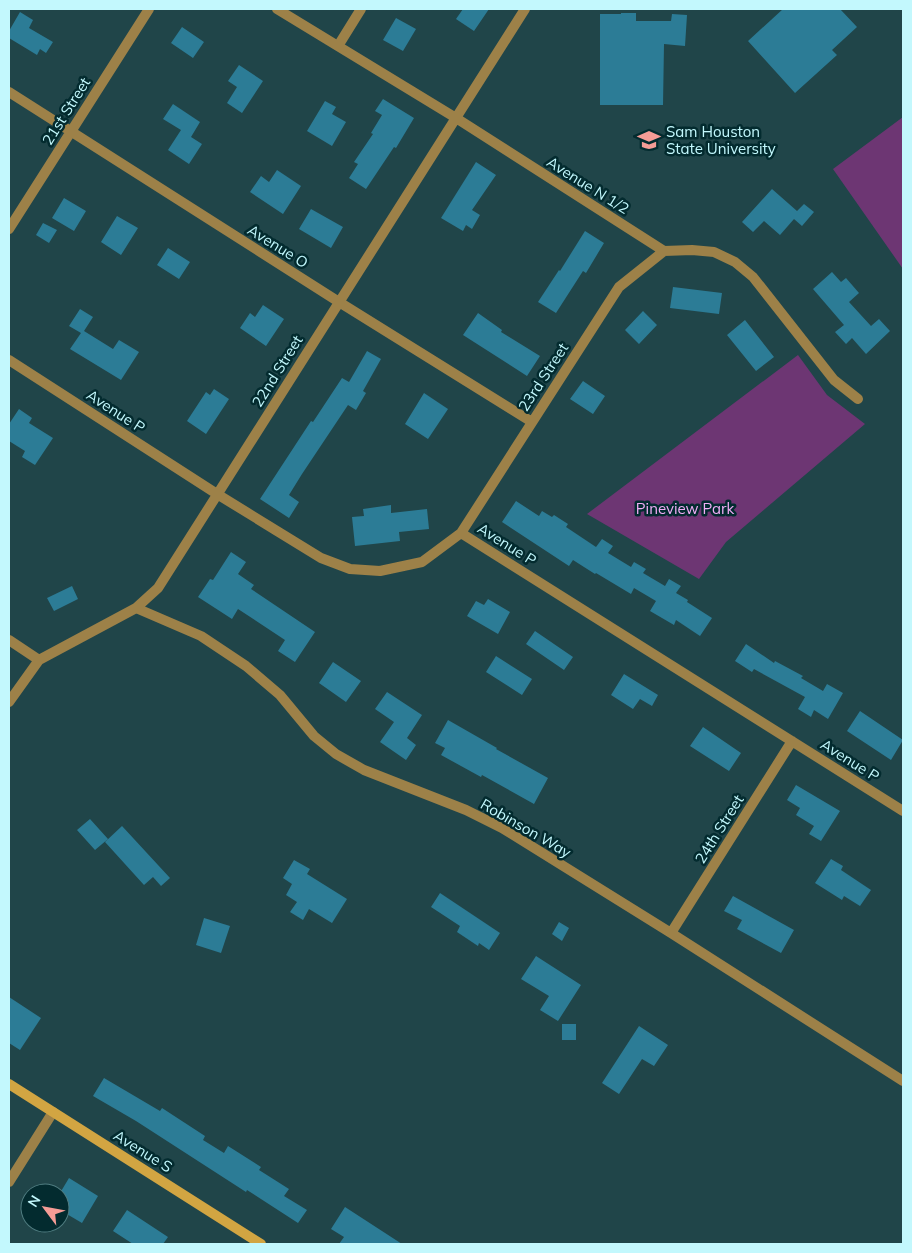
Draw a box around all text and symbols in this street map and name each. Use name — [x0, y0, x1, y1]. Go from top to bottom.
street label: 21st Street — [38, 74, 94, 148]
place label: Sam Houston State University — [666, 122, 776, 158]
school or university icon: Sam Houston State University — [636, 127, 662, 153]
street label: Avenue N 1/2 — [543, 152, 633, 218]
street label: Avenue O — [244, 220, 312, 272]
street label: 22nd Street — [247, 332, 307, 410]
street label: 23rd Street — [514, 339, 572, 415]
street label: Avenue P — [83, 385, 149, 437]
park label: Pineview Park — [636, 499, 734, 518]
street label: Avenue P — [474, 518, 540, 570]
street label: Avenue P — [817, 734, 883, 786]
street label: 24th Street — [690, 791, 748, 867]
street label: Robinson Way — [477, 794, 575, 862]
street label: Avenue S — [110, 1126, 176, 1176]
north arrow — [20, 1183, 70, 1233]
text: N — [24, 1192, 44, 1210]

